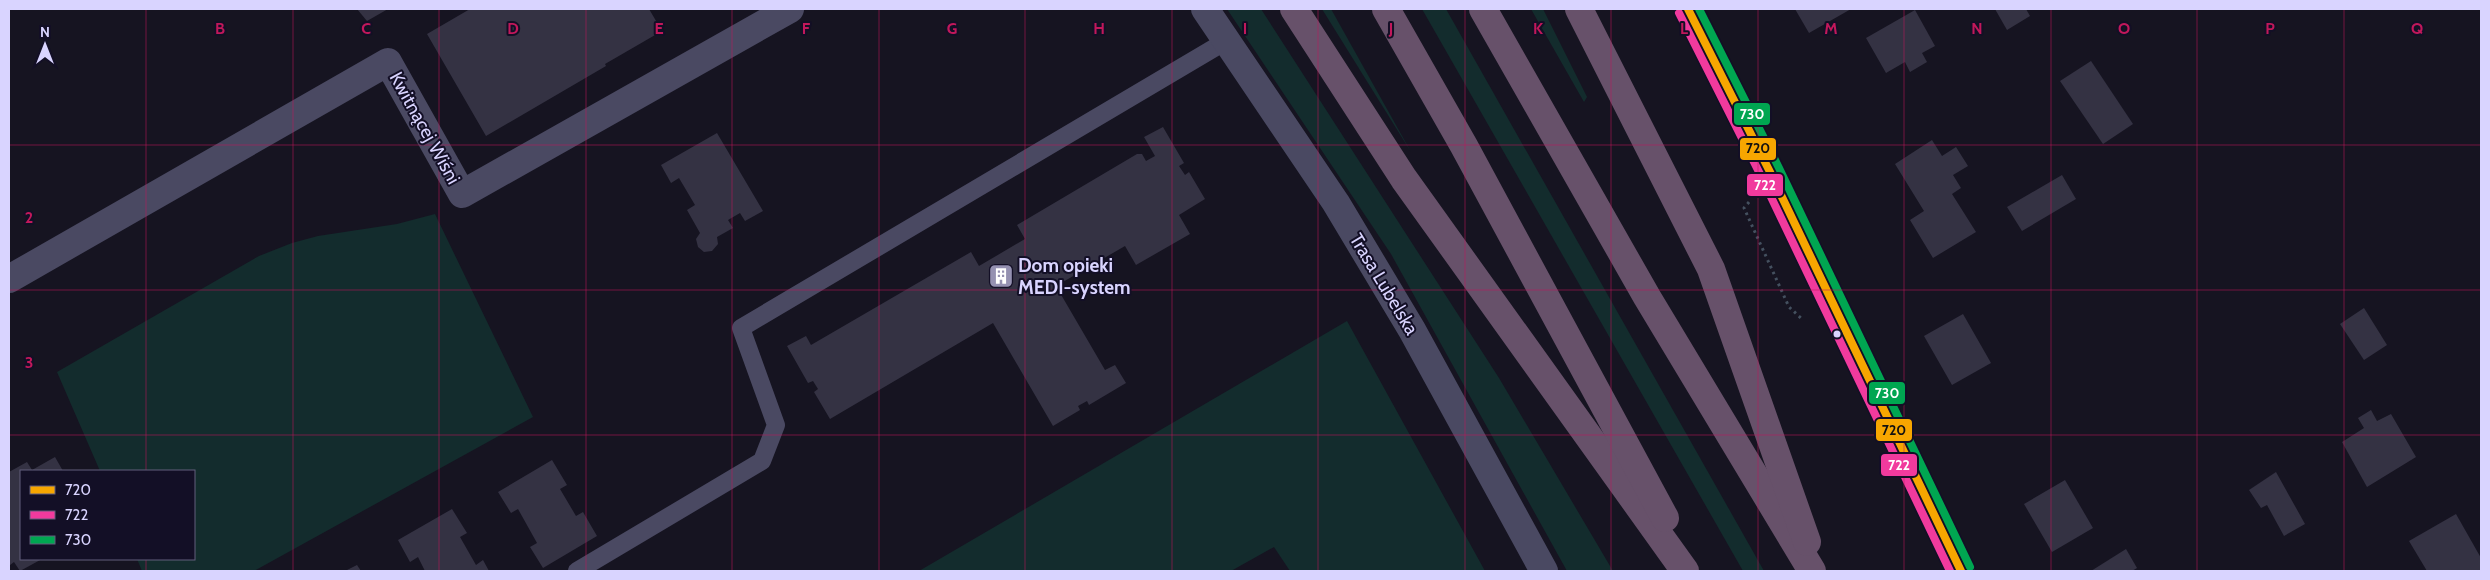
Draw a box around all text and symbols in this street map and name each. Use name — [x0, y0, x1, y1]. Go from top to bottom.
text: B — [215, 19, 225, 38]
text: C — [361, 19, 371, 38]
text: D — [507, 19, 519, 38]
text: E — [654, 19, 664, 38]
text: F — [802, 19, 811, 38]
text: G — [947, 19, 957, 38]
text: H — [1093, 19, 1105, 38]
text: I — [1243, 19, 1247, 38]
text: J — [1388, 19, 1393, 38]
text: K — [1533, 19, 1543, 38]
text: L — [1680, 19, 1688, 38]
text: M — [1824, 19, 1838, 38]
text: N — [1971, 19, 1983, 38]
text: O — [2118, 19, 2130, 38]
text: P — [2265, 19, 2275, 38]
text: Q — [2411, 19, 2423, 38]
north arrow — [20, 20, 70, 70]
text: N — [40, 23, 50, 41]
street label: Kwitnącej Wiśni — [385, 68, 465, 188]
line badge: 730 — [1733, 102, 1771, 126]
text: 730 — [1740, 105, 1764, 123]
line badge: 720 — [1739, 137, 1777, 161]
text: 720 — [1746, 139, 1770, 157]
line badge: 722 — [1746, 173, 1784, 197]
text: 722 — [1754, 176, 1776, 194]
text: 2 — [25, 208, 33, 227]
street label: Trasa Lubelska — [1345, 229, 1423, 339]
place label: Dom opieki MEDI-system — [1018, 254, 1131, 299]
building icon: Dom opieki MEDI-system — [988, 263, 1014, 289]
unlabelled marker — [1832, 329, 1842, 339]
text: 3 — [25, 353, 33, 372]
line badge: 730 — [1868, 381, 1906, 405]
text: 730 — [1875, 384, 1899, 402]
line badge: 720 — [1875, 418, 1913, 442]
text: 720 — [1882, 421, 1906, 439]
line badge: 722 — [1880, 453, 1918, 477]
text: 722 — [1888, 456, 1910, 474]
legend — [20, 470, 195, 560]
text: 720 — [65, 481, 91, 499]
text: 722 — [65, 506, 88, 524]
text: 730 — [65, 531, 91, 549]

